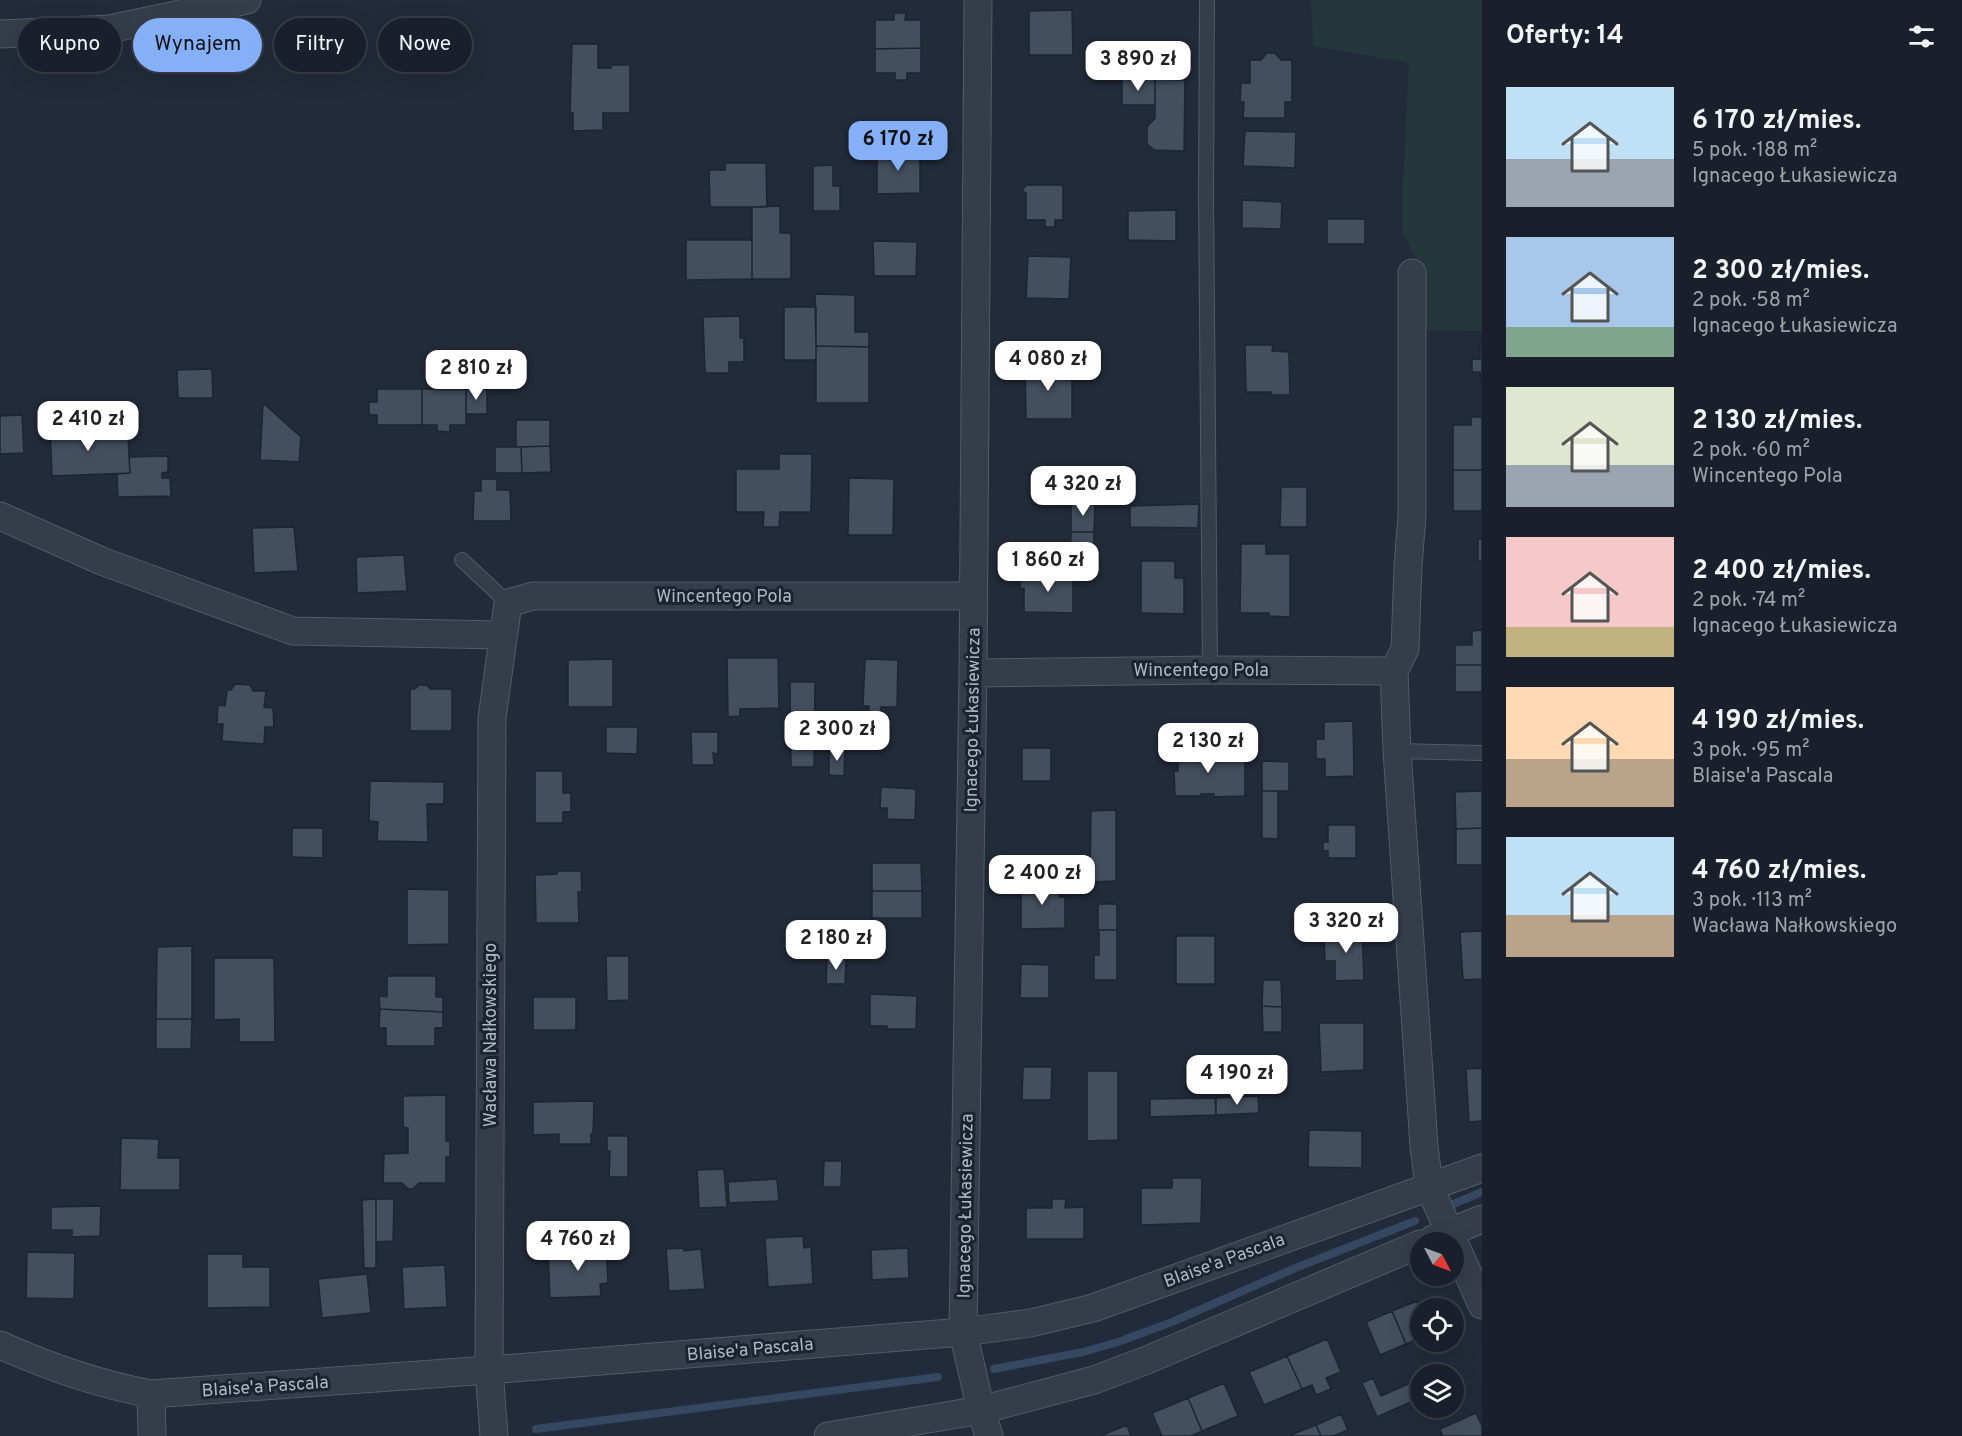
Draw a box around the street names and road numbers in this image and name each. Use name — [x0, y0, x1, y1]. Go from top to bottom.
street label: Wincentego Pola — [656, 586, 792, 609]
street label: Ignacego Łukasiewicza — [960, 627, 987, 813]
street label: Wincentego Pola — [1133, 660, 1269, 683]
street label: Wacława Nałkowskiego — [480, 943, 503, 1127]
street label: Ignacego Łukasiewicza — [953, 1113, 980, 1299]
street label: Blaise'a Pascala — [1161, 1229, 1288, 1294]
street label: Blaise'a Pascala — [686, 1333, 815, 1367]
street label: Blaise'a Pascala — [201, 1372, 329, 1403]

